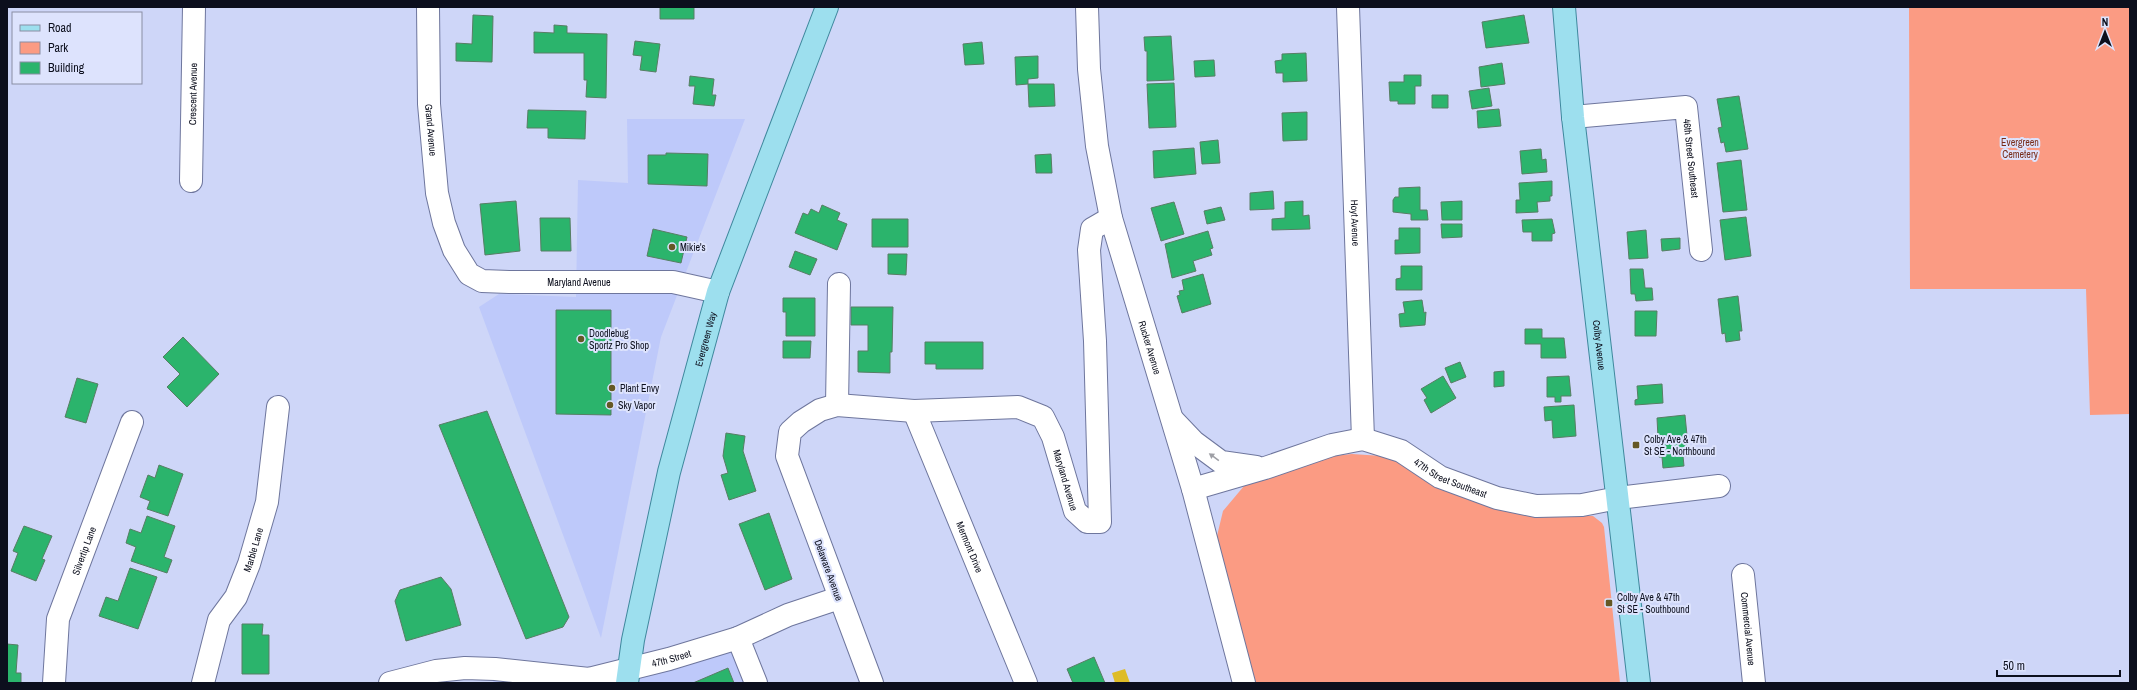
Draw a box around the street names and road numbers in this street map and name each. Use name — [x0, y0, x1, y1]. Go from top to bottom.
street label: Crescent Avenue — [186, 62, 200, 125]
street label: Grand Avenue — [422, 103, 440, 157]
street label: 46th Street Southeast — [1680, 118, 1702, 199]
street label: Hoyt Avenue — [1348, 199, 1362, 247]
street label: Maryland Avenue — [547, 276, 611, 289]
street label: Evergreen Way — [692, 309, 720, 368]
street label: Rucker Avenue — [1135, 319, 1164, 376]
street label: Colby Avenue — [1590, 319, 1609, 371]
street label: Maryland Avenue — [1050, 448, 1081, 513]
street label: 47th Street Southeast — [1411, 455, 1489, 501]
street label: Mermont Drive — [953, 520, 986, 575]
street label: Silvertip Lane — [69, 525, 99, 577]
street label: Marble Lane — [241, 526, 266, 574]
street label: Delaware Avenue — [811, 538, 846, 603]
street label: Commercial Avenue — [1738, 591, 1758, 667]
street label: 47th Street — [650, 647, 693, 670]

